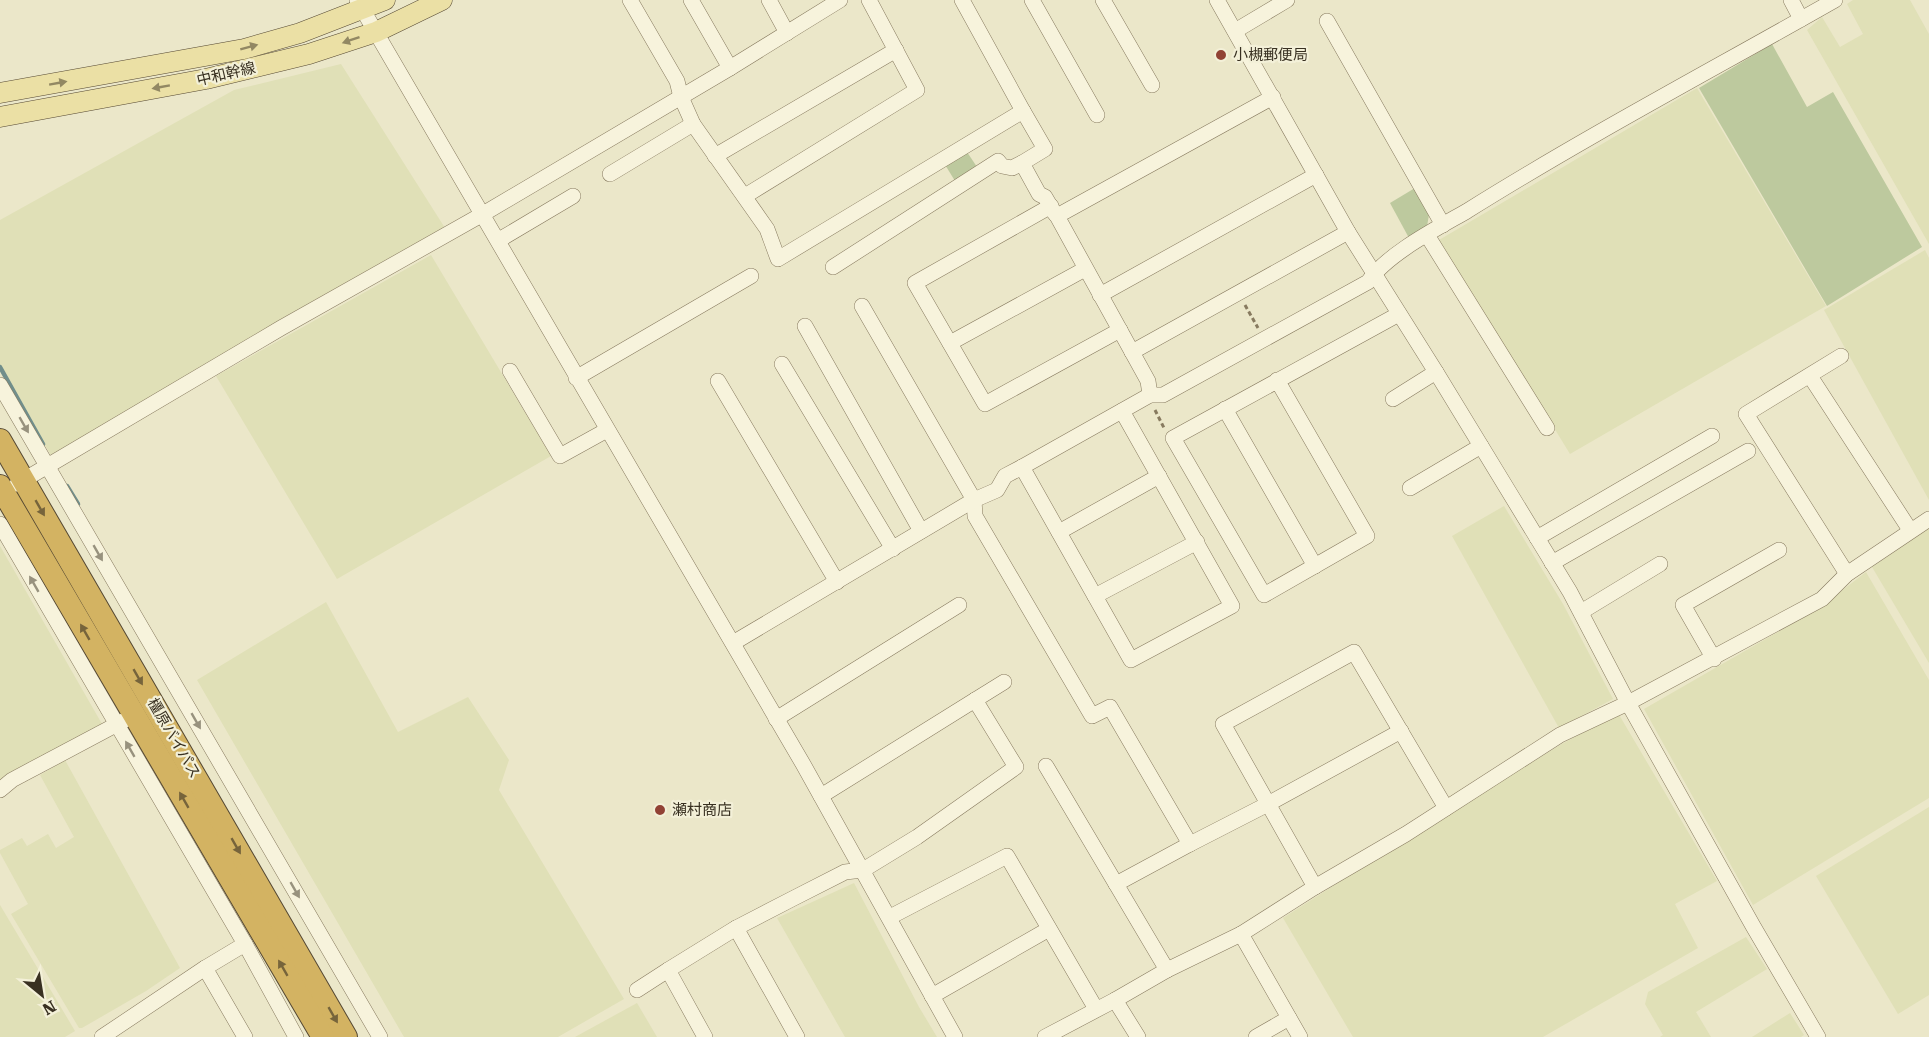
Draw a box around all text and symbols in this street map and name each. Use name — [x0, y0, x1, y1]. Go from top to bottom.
one-way arrow — [341, 36, 359, 46]
one-way arrow — [240, 42, 259, 52]
place label: 小槻郵便局 — [1233, 46, 1308, 64]
marker: 小槻郵便局 — [1214, 48, 1228, 62]
street label: 中和幹線 — [195, 58, 257, 90]
one-way arrow — [48, 78, 67, 87]
one-way arrow — [152, 83, 171, 92]
one-way arrow — [19, 417, 29, 434]
one-way arrow — [35, 500, 45, 517]
one-way arrow — [93, 545, 104, 561]
one-way arrow — [29, 576, 40, 592]
one-way arrow — [80, 624, 91, 640]
one-way arrow — [133, 669, 143, 686]
street label: 橿原バイパス — [144, 695, 204, 781]
one-way arrow — [191, 713, 201, 730]
one-way arrow — [125, 741, 136, 757]
one-way arrow — [178, 792, 189, 808]
place label: 瀬村商店 — [672, 801, 732, 819]
marker: 瀬村商店 — [653, 803, 667, 817]
one-way arrow — [231, 838, 241, 855]
one-way arrow — [289, 882, 300, 898]
one-way arrow — [278, 960, 288, 977]
north arrow — [12, 965, 72, 1025]
text: N — [39, 996, 59, 1019]
one-way arrow — [328, 1007, 339, 1023]

